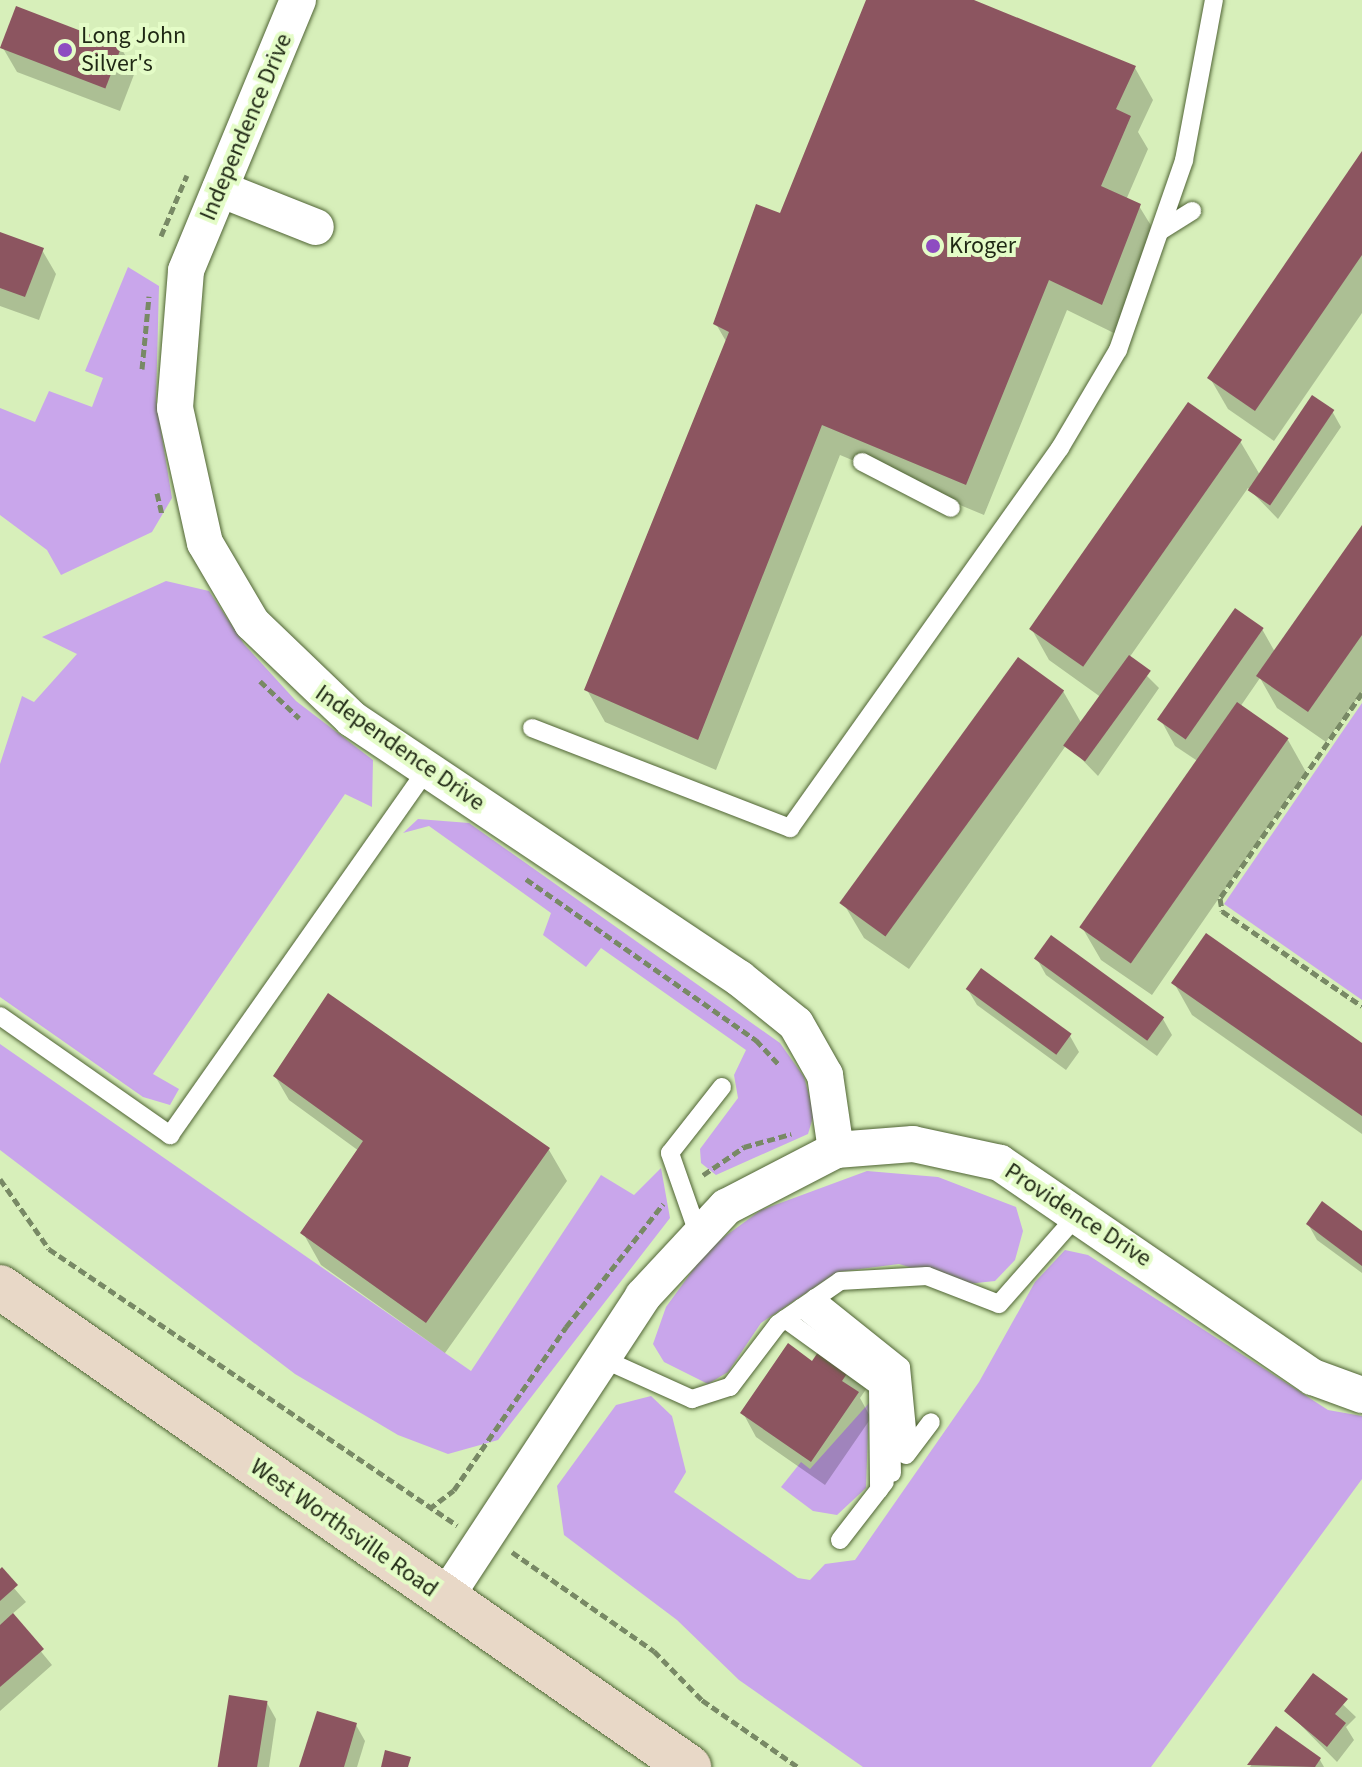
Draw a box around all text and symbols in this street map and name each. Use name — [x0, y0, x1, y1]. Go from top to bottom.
place label: Long John Silver's — [81, 22, 186, 78]
street label: Independence Drive — [194, 29, 298, 225]
marker: Long John Silver's — [56, 41, 74, 59]
place label: Kroger — [949, 232, 1016, 260]
marker: Kroger — [924, 237, 942, 255]
street label: Independence Drive — [310, 679, 490, 817]
street label: Providence Drive — [999, 1157, 1157, 1273]
street label: West Worthsville Road — [245, 1452, 443, 1604]

